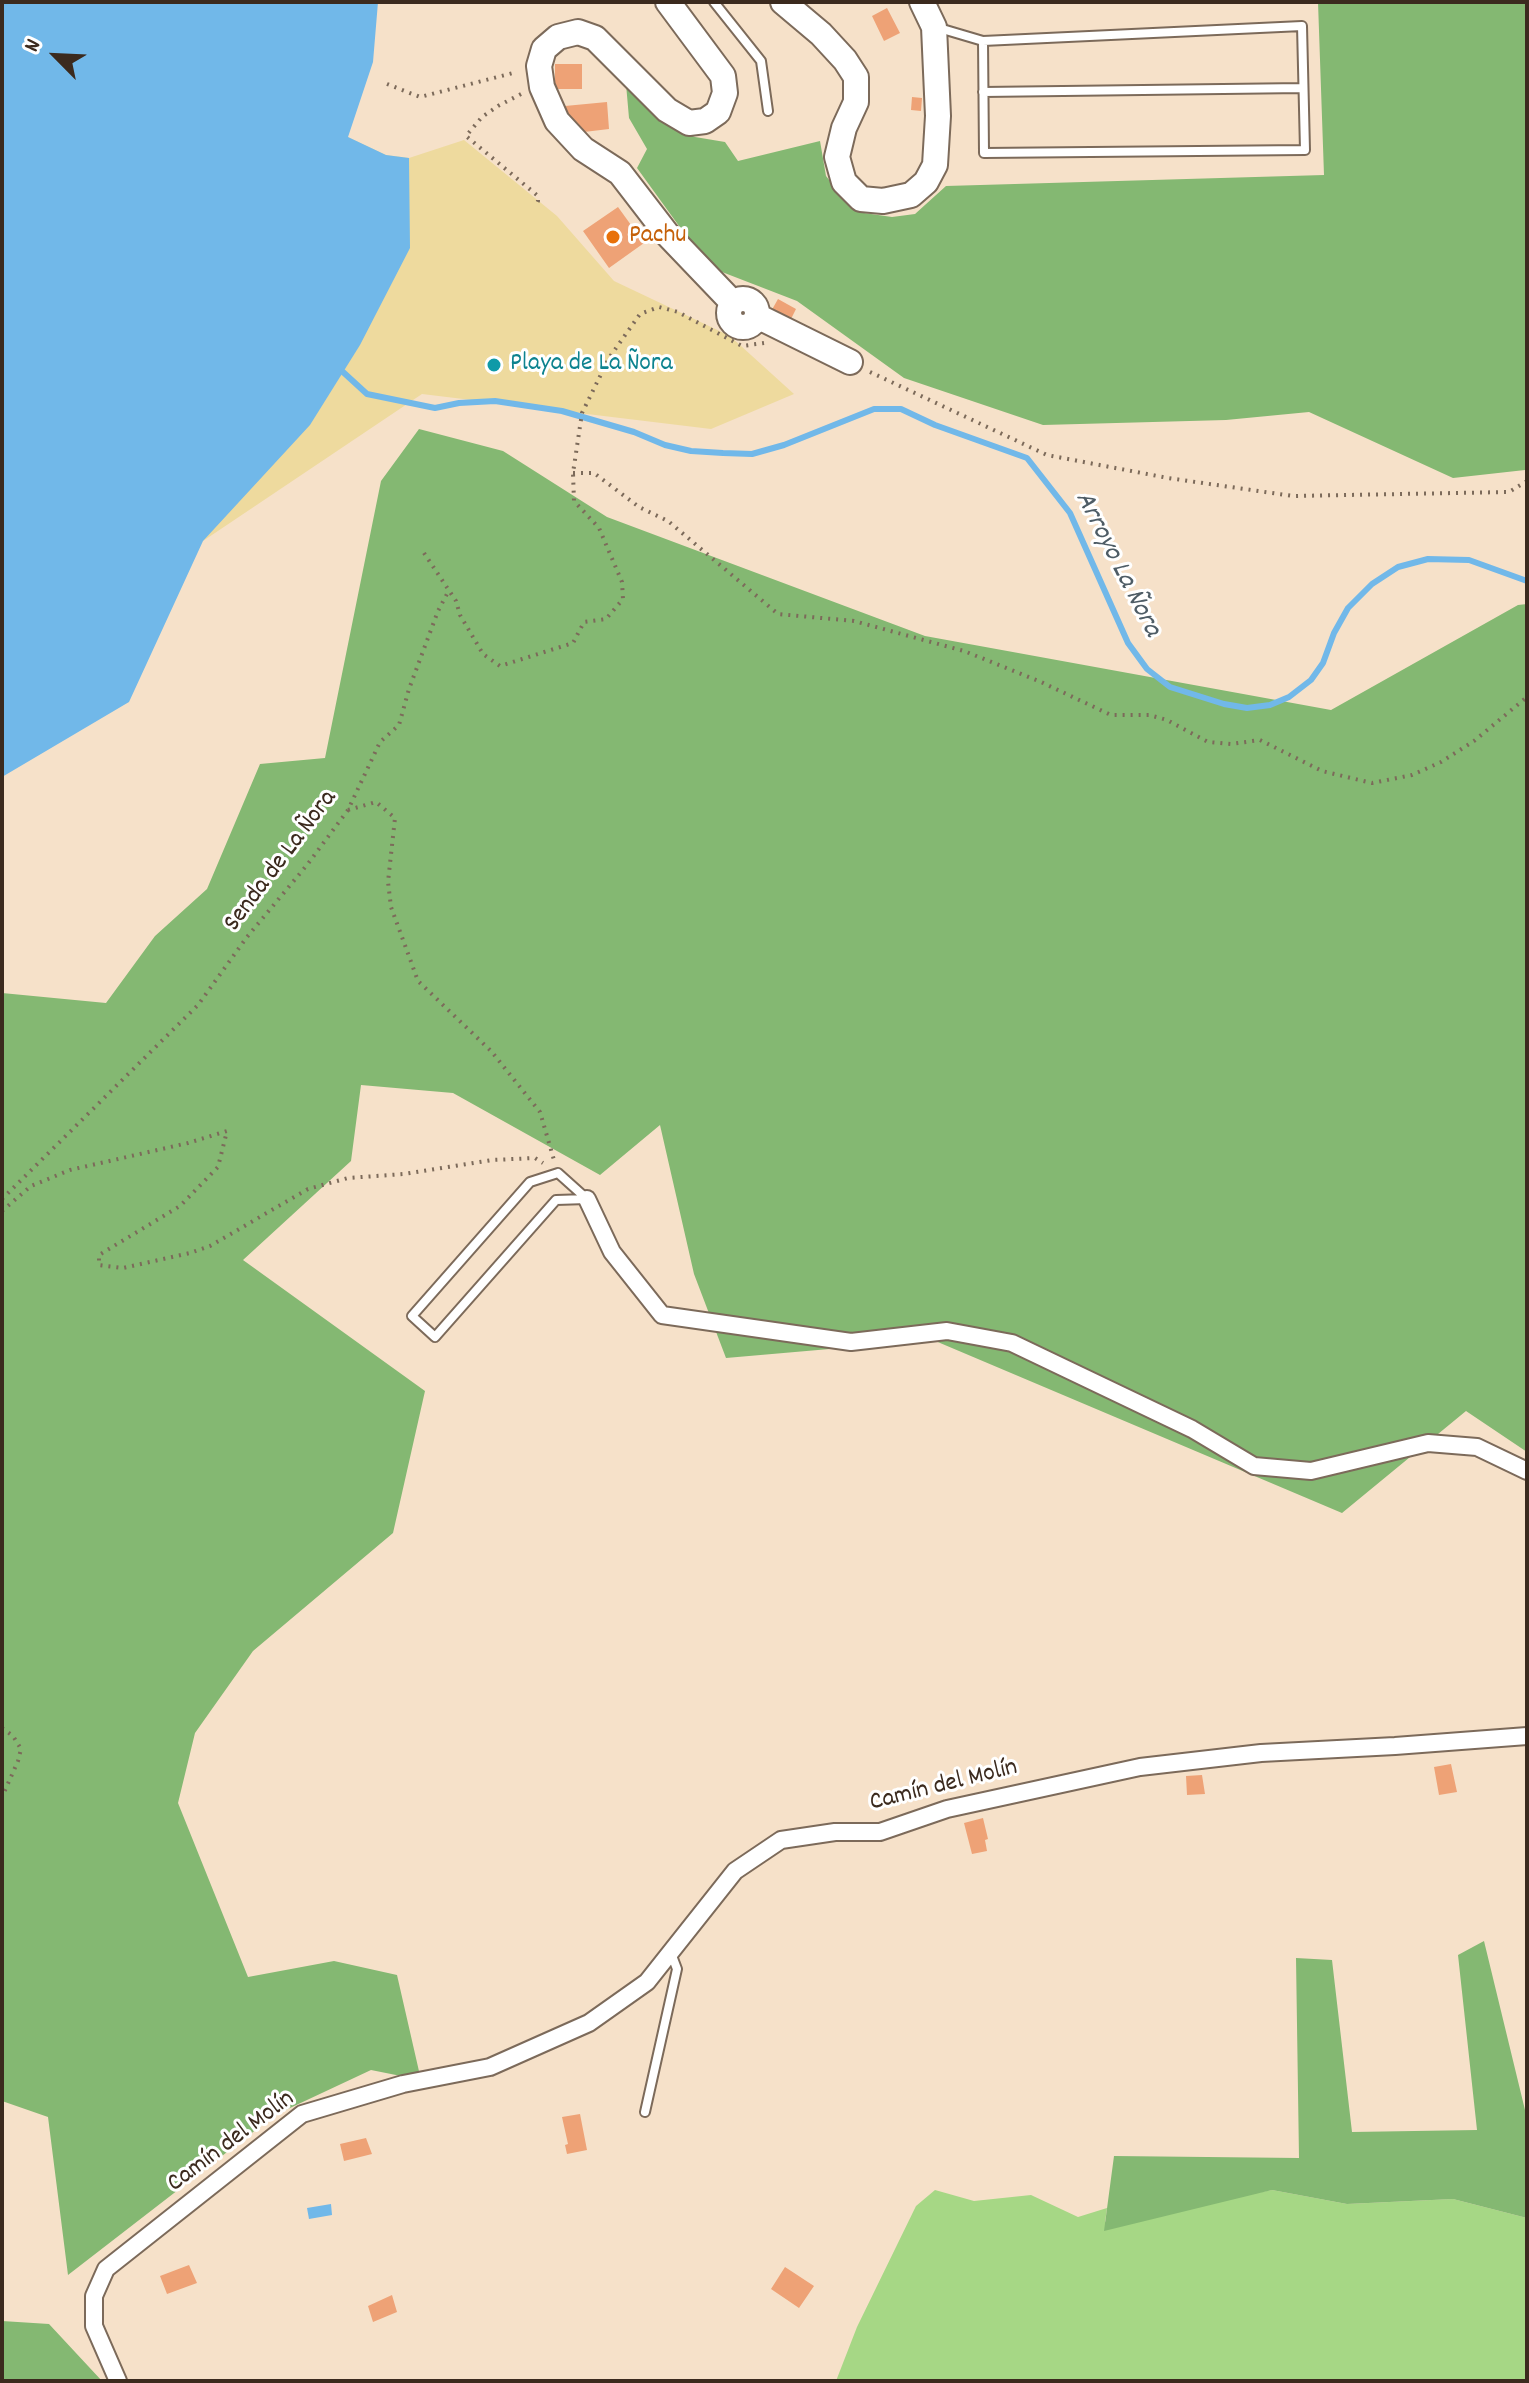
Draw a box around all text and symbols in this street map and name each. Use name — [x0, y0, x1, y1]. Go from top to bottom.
north arrow — [16, 16, 96, 96]
text: N — [17, 35, 50, 57]
place label: Pachu — [629, 221, 687, 253]
marker: Pachu — [604, 228, 622, 246]
place label: Playa de La Ñora — [510, 349, 673, 381]
marker: Playa de La Ñora — [485, 356, 503, 374]
water label: Arroyo La Ñora — [1065, 487, 1167, 643]
street label: Senda de La Ñora — [219, 785, 345, 939]
street label: Camín del Molín — [867, 1754, 1021, 1820]
street label: Camín del Molín — [162, 2085, 302, 2201]

